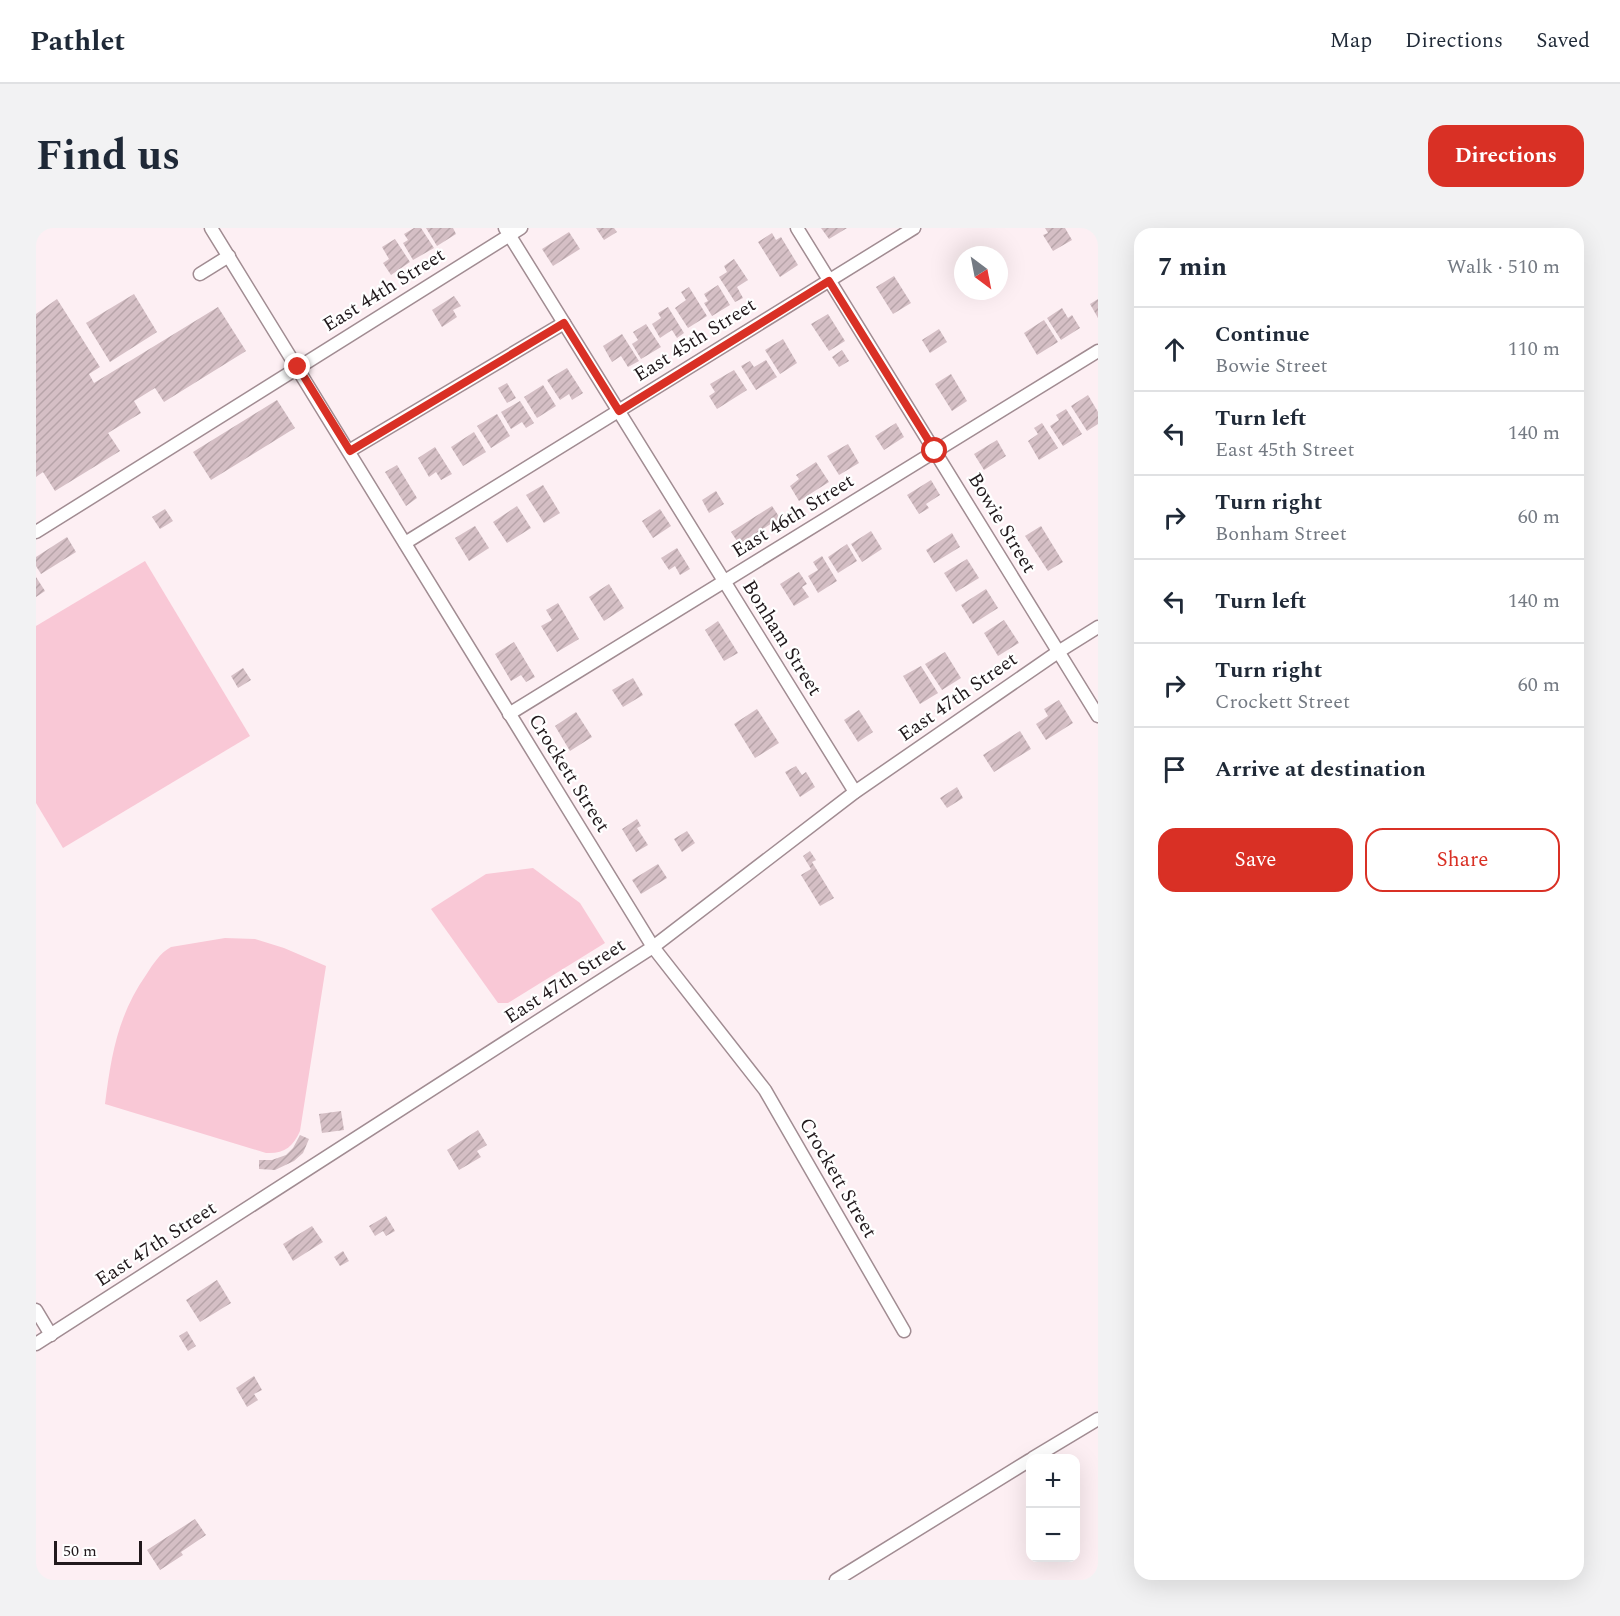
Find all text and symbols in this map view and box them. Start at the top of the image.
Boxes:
text: Pathlet [30,20,125,63]
text: Map [1330,25,1372,57]
text: Directions [1405,25,1503,57]
text: Saved [1536,25,1590,57]
text: Find us [36,125,180,188]
button: Directions [1428,125,1584,187]
street label: East 44th Street [317,240,451,340]
north arrow [954,246,1008,300]
text: 7 min [1158,247,1227,287]
text: Walk · 510 m [1447,252,1560,282]
street label: East 45th Street [628,290,762,390]
text: Continue [1215,318,1310,351]
icon: ahead [1158,333,1191,366]
text: 110 m [1508,334,1560,364]
text: Bowie Street [1215,351,1328,381]
route end [284,353,310,379]
text: Turn left [1215,402,1307,435]
icon: left [1158,417,1191,450]
text: 140 m [1508,418,1560,448]
text: East 45th Street [1215,435,1355,465]
route start [921,437,947,463]
street label: East 46th Street [726,466,860,566]
street label: Bowie Street [960,467,1044,579]
text: Turn right [1215,486,1322,519]
icon: right [1158,501,1191,534]
text: 60 m [1518,502,1560,532]
text: Bonham Street [1215,519,1347,549]
street label: Bonham Street [734,574,830,702]
icon: left [1158,585,1191,618]
text: Turn left [1215,585,1307,618]
text: 140 m [1508,586,1560,616]
street label: East 47th Street [892,645,1024,749]
text: Turn right [1215,654,1322,687]
icon: right [1158,669,1191,702]
text: 60 m [1518,670,1560,700]
text: Crockett Street [1215,687,1350,717]
street label: Crockett Street [521,708,617,838]
icon: arrive [1158,753,1191,786]
text: Arrive at destination [1215,753,1426,786]
button: Save [1158,828,1353,892]
button: Share [1365,828,1560,892]
street label: East 47th Street [498,930,632,1032]
street label: Crockett Street [791,1112,885,1244]
street label: East 47th Street [89,1193,223,1295]
map controls [1026,1454,1080,1562]
button: + [1026,1454,1080,1508]
button: − [1026,1508,1080,1562]
scale bar [54,1538,142,1566]
text: 50 m [63,1539,97,1563]

